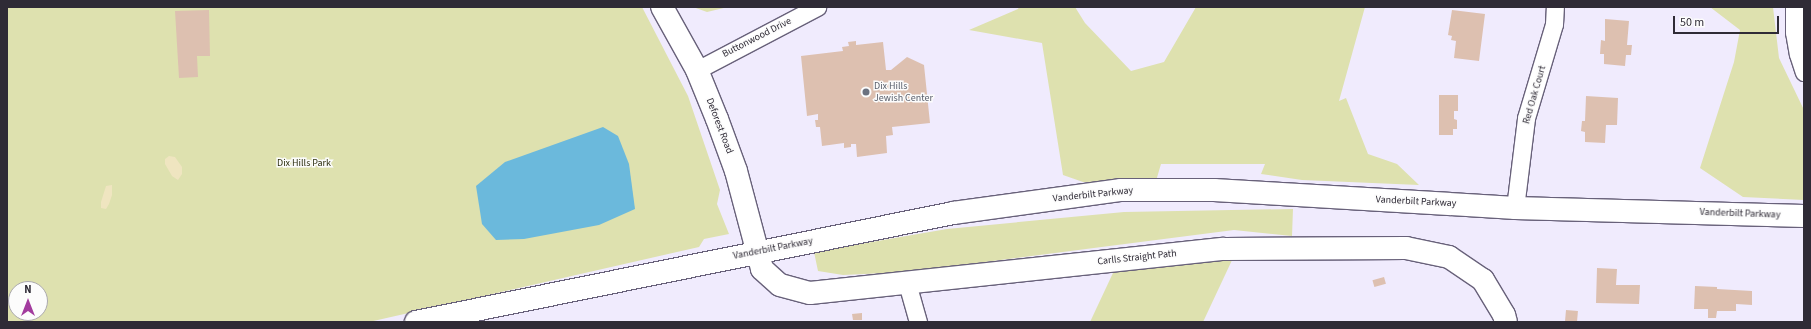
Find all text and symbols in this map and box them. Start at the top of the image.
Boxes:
scale bar [1675,8,1781,34]
text: 50 m [1680,14,1704,31]
street label: Buttonwood Drive [720,15,794,61]
street label: Red Oak Court [1521,64,1549,126]
place label: Dix Hills Jewish Center [874,80,933,104]
marker: Dix Hills Jewish Center [861,87,871,97]
street label: Deforest Road [703,97,735,155]
park label: Dix Hills Park [277,158,331,170]
street label: Vanderbilt Parkway [1052,185,1134,205]
street label: Vanderbilt Parkway [1375,194,1457,210]
street label: Vanderbilt Parkway [1699,207,1781,221]
street label: Vanderbilt Parkway [732,235,814,263]
street label: Carlls Straight Path [1097,248,1177,268]
north arrow [8,281,48,321]
text: N [24,282,32,297]

